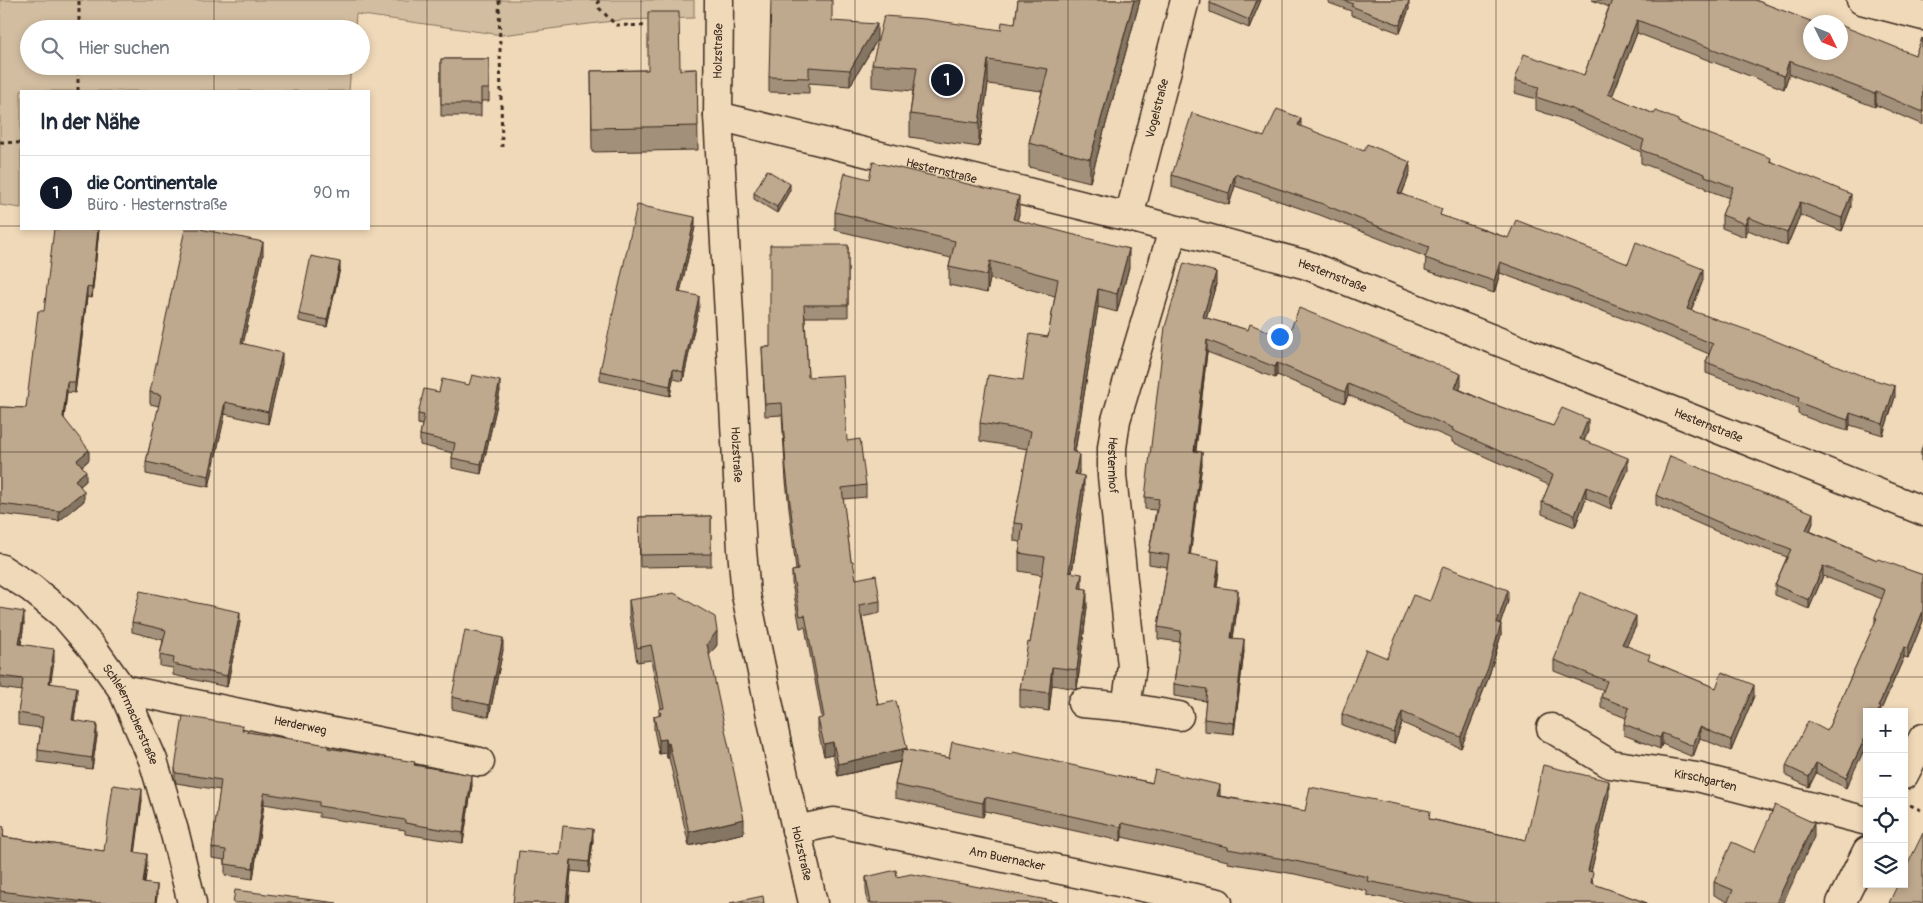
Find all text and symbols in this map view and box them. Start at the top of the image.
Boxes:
north arrow [1803,15,1848,60]
search box [20,20,370,75]
street label: Holzstraße [711,23,726,79]
icon: search [38,34,66,62]
text: Hier suchen [78,36,170,60]
pin: 1 [931,61,963,99]
street label: Vogelstraße [1143,77,1172,140]
text: In der Nähe [40,109,140,136]
street label: Hesternstraße [904,155,978,187]
text: die Continentale [87,171,217,195]
text: 1 [53,183,59,203]
text: 90 m [313,183,350,203]
text: Büro · Hesternstraße [87,195,227,215]
street label: Hesternstraße [1296,256,1369,296]
your location [1267,324,1293,350]
street label: Hesternstraße [1672,405,1745,446]
street label: Holzstraße [727,426,745,483]
street label: Hesternhof [1104,436,1121,495]
street label: Schleiermacherstraße [99,661,161,766]
map controls [1863,708,1908,888]
button: + [1863,708,1908,753]
street label: Herderweg [273,713,328,739]
button: − [1863,753,1908,798]
street label: Kirschgarten [1673,767,1739,795]
button: locate [1863,798,1908,843]
street label: Holzstraße [788,824,815,882]
button: layers [1863,843,1908,888]
street label: Am Buernacker [968,844,1047,875]

